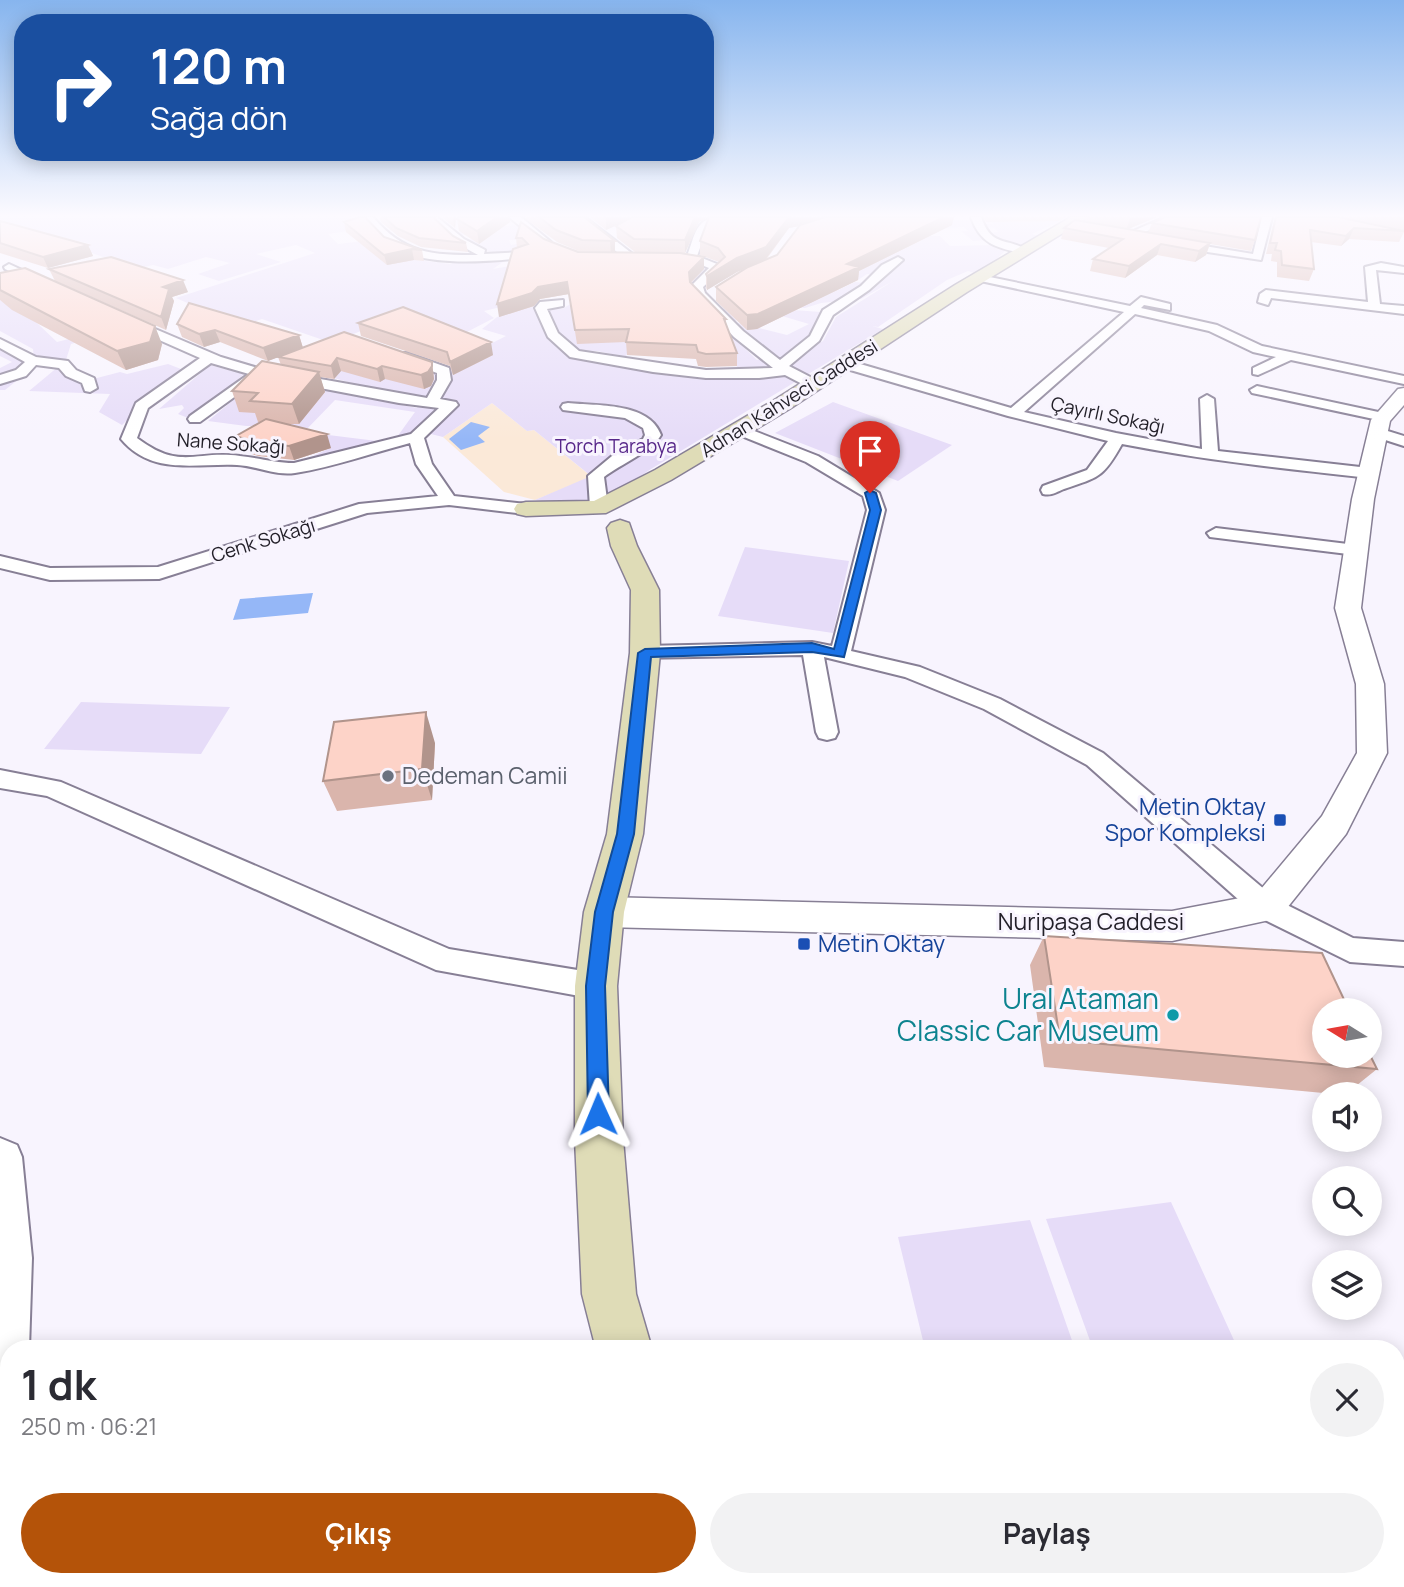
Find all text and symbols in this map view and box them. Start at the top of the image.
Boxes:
text: 120 m [150,32,287,99]
icon: right [35,42,126,133]
text: Sağa dön [150,96,288,140]
street label: Adnan Kahveci Caddesi [695,333,883,463]
street label: Çayırlı Sokağı [1048,390,1168,440]
pin [840,421,900,493]
street label: Nane Sokağı [176,426,286,460]
icon: arrive [851,432,889,470]
park label: Torch Tarabya [555,433,677,459]
street label: Cenk Sokağı [208,512,318,568]
place label: Dedeman Camii [402,759,568,791]
marker: Dedeman Camii [380,768,396,784]
place label: Metin Oktay Spor Kompleksi [1105,790,1266,848]
marker: Metin Oktay Spor Kompleksi [1272,812,1288,828]
street label: Nuripaşa Caddesi [998,905,1184,937]
place label: Metin Oktay [818,927,945,959]
marker: Metin Oktay [796,936,812,952]
place label: Ural Ataman Classic Car Museum [897,979,1159,1049]
north arrow [1312,998,1382,1068]
map controls [1312,998,1382,1320]
marker: Ural Ataman Classic Car Museum [1165,1007,1181,1023]
position arrow [561,1077,635,1151]
button: sound [1312,1082,1382,1152]
button: search [1312,1166,1382,1236]
button: layers [1312,1250,1382,1320]
text: 1 dk [21,1355,96,1413]
button: close [1310,1363,1384,1437]
text: 250 m · 06:21 [21,1410,157,1442]
button: Çıkış [21,1493,696,1573]
button: Paylaş [710,1493,1384,1573]

